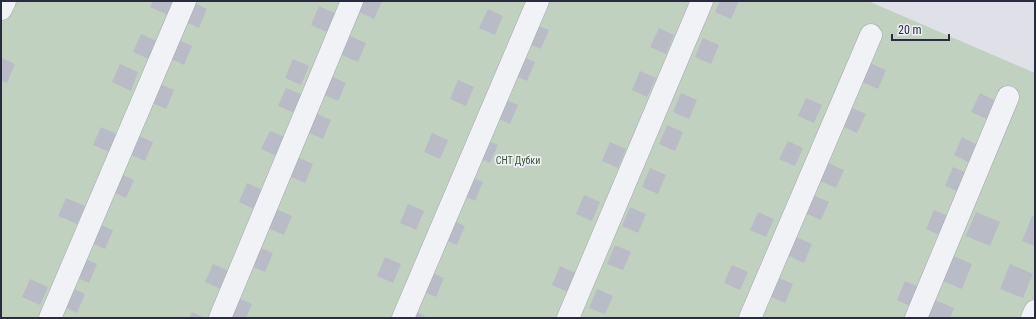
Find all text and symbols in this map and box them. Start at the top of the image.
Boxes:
scale bar [892,16,949,42]
text: 20 m [898,23,922,37]
park label: СНТ Дубки [496,155,540,166]

